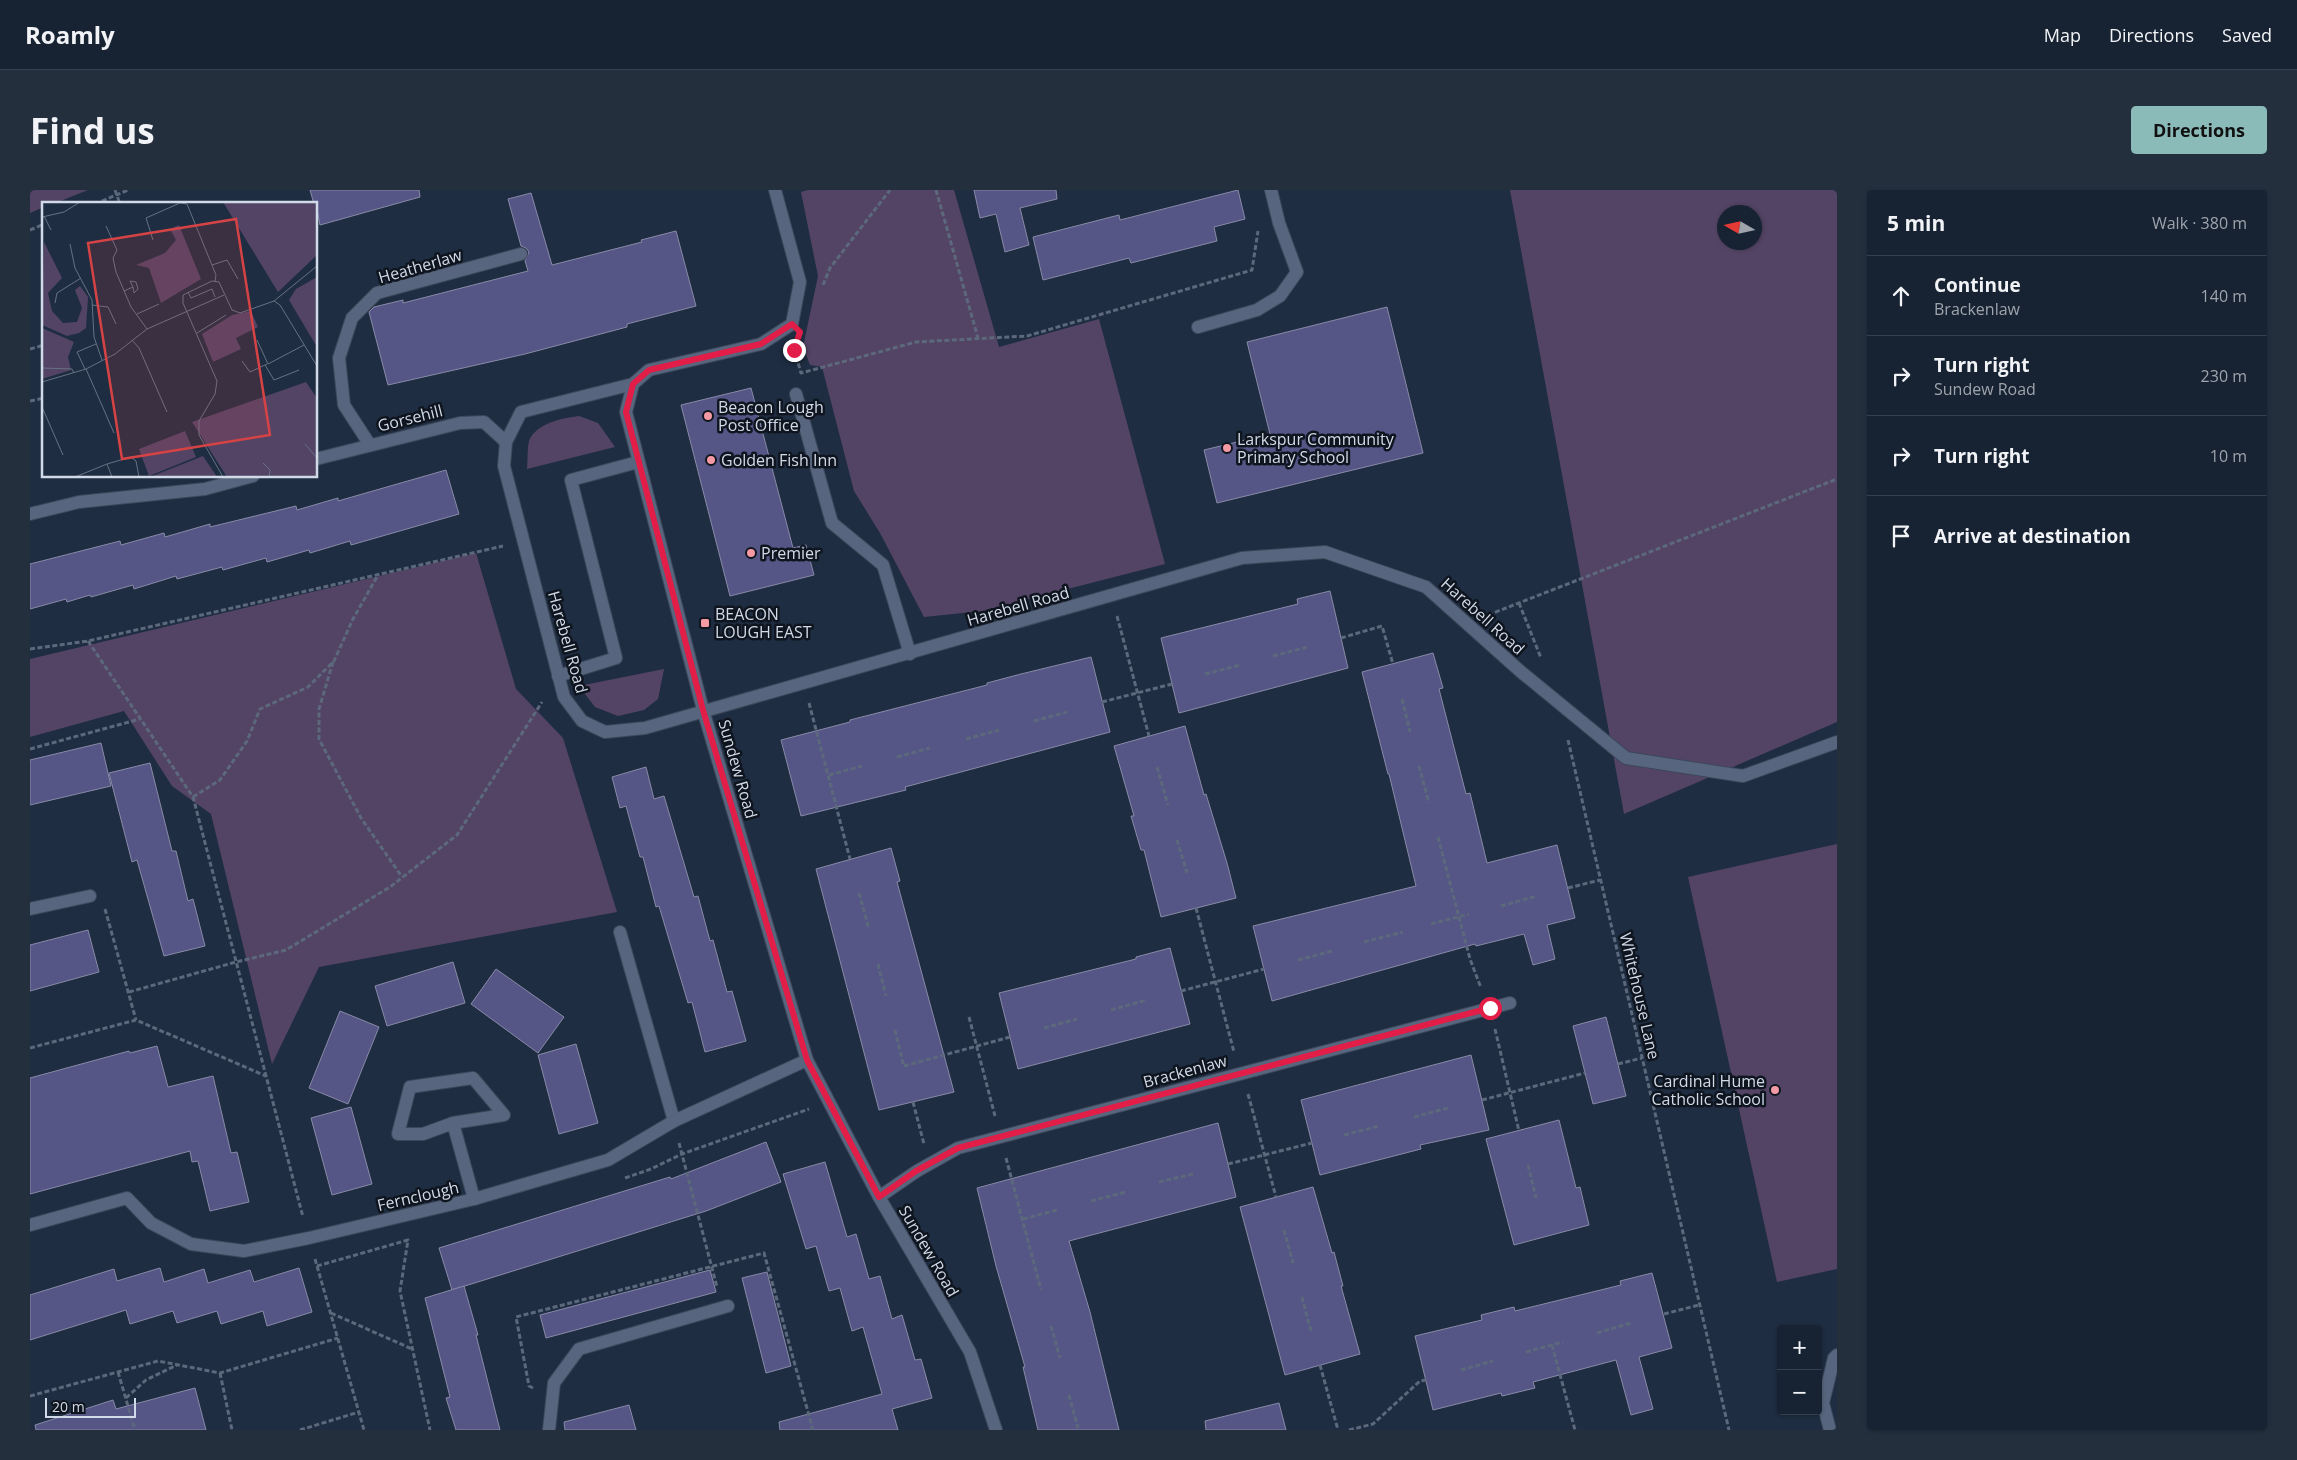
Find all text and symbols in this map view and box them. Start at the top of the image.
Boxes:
text: Roamly [25,18,115,51]
text: Map [2044,23,2081,47]
text: Directions [2109,23,2194,47]
text: Saved [2222,23,2272,47]
button: Directions [2131,106,2267,154]
text: Find us [30,107,155,154]
inset map [42,202,318,478]
north arrow [1717,205,1762,250]
text: 5 min [1887,209,1945,237]
text: Walk · 380 m [2152,212,2247,234]
street label: Heatherlaw [376,243,465,288]
text: Continue [1934,272,2021,298]
icon: ahead [1887,282,1915,310]
text: 140 m [2201,285,2247,307]
text: Brackenlaw [1934,298,2020,320]
route end [783,339,806,362]
text: Turn right [1934,352,2029,378]
icon: right [1887,362,1915,390]
text: 230 m [2201,365,2247,387]
text: Sundew Road [1934,378,2036,400]
place label: Beacon Lough Post Office [718,396,824,436]
street label: Gorsehill [375,399,445,437]
marker: Beacon Lough Post Office [702,410,714,422]
place label: Larkspur Community Primary School [1237,428,1395,468]
marker: Larkspur Community Primary School [1221,442,1233,454]
icon: right [1887,442,1915,470]
text: Turn right [1934,443,2029,469]
text: 10 m [2210,445,2247,467]
place label: Golden Fish Inn [721,449,837,471]
marker: Golden Fish Inn [705,454,717,466]
icon: arrive [1887,522,1915,550]
text: Arrive at destination [1934,523,2131,549]
place label: Premier [761,542,821,564]
marker: Premier [745,547,757,559]
street label: Harebell Road [1436,573,1530,659]
street label: Harebell Road [964,581,1072,631]
street label: Harebell Road [543,588,593,696]
place label: BEACON LOUGH EAST [715,603,812,643]
marker: BEACON LOUGH EAST [699,617,711,629]
street label: Sundew Road [713,717,763,821]
street label: Whitehouse Lane [1615,930,1665,1062]
route start [1479,997,1502,1020]
street label: Brackenlaw [1141,1049,1230,1093]
place label: Cardinal Hume Catholic School [1651,1070,1765,1110]
marker: Cardinal Hume Catholic School [1769,1084,1781,1096]
street label: Fernclough [375,1176,461,1216]
street label: Sundew Road [894,1201,964,1301]
map controls [1777,1325,1822,1415]
button: + [1777,1325,1822,1370]
button: − [1777,1370,1822,1415]
scale bar [45,1395,136,1418]
text: 20 m [52,1397,85,1416]

